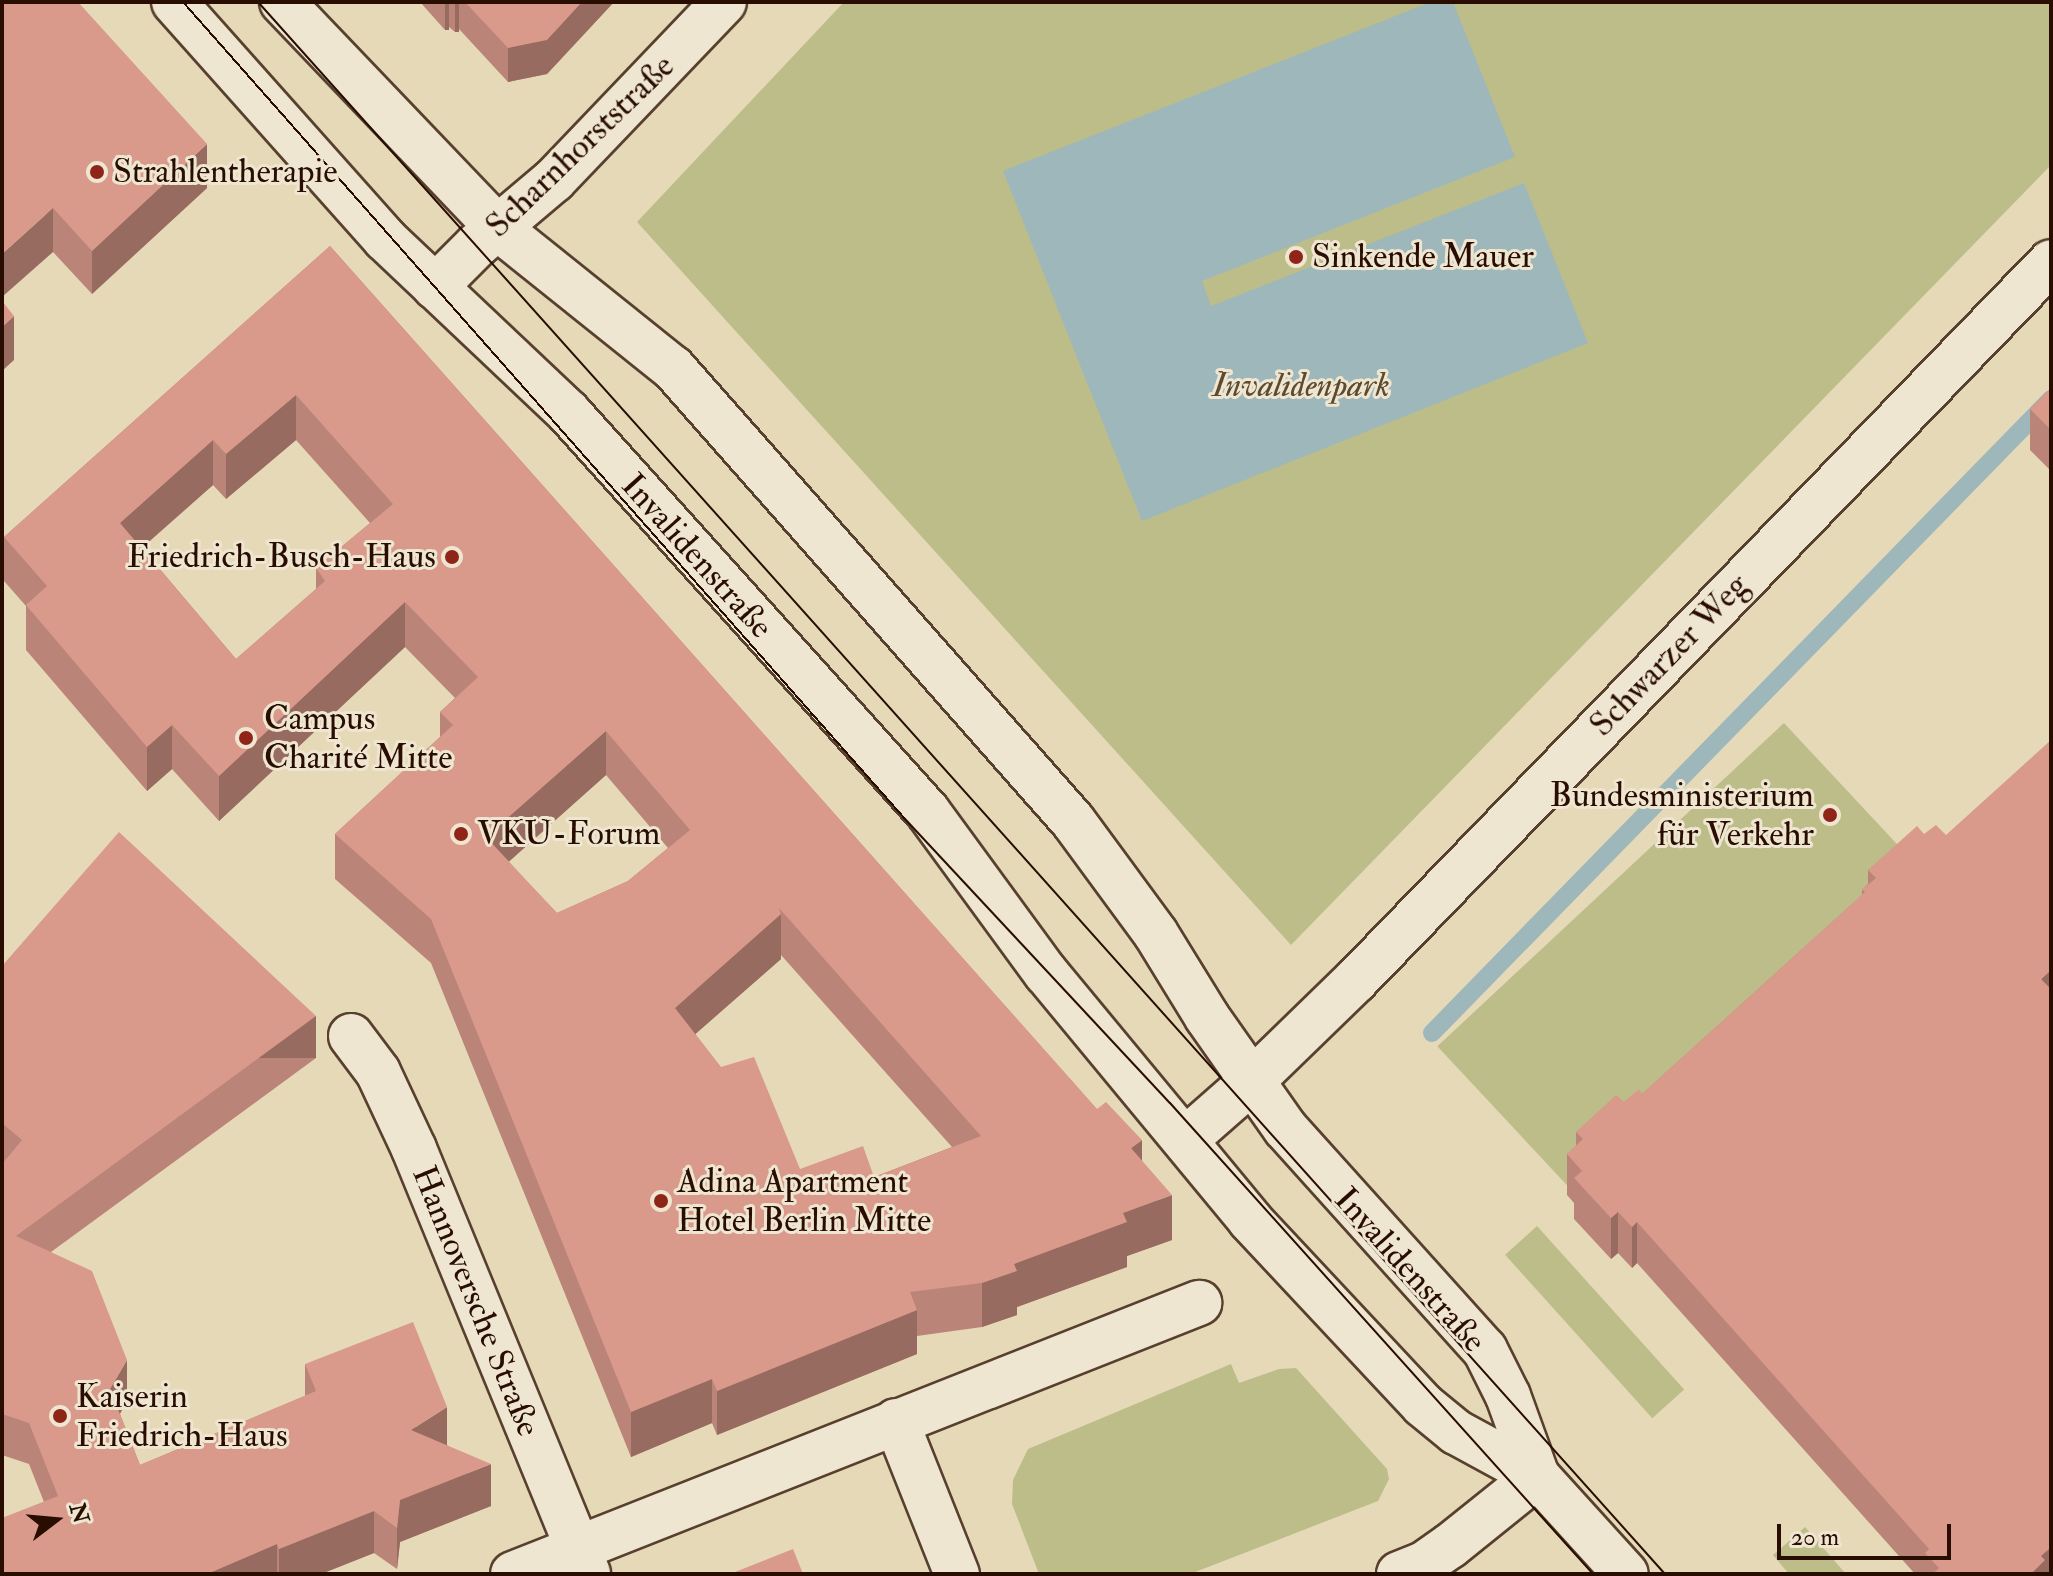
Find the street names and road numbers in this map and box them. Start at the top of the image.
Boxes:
street label: Scharnhorststraße [477,46,683,246]
street label: Invalidenstraße [612,465,782,647]
street label: Schwarzer Weg [1581,565,1757,745]
street label: Hannoversche Straße [403,1160,549,1442]
street label: Invalidenstraße [1325,1179,1495,1361]

